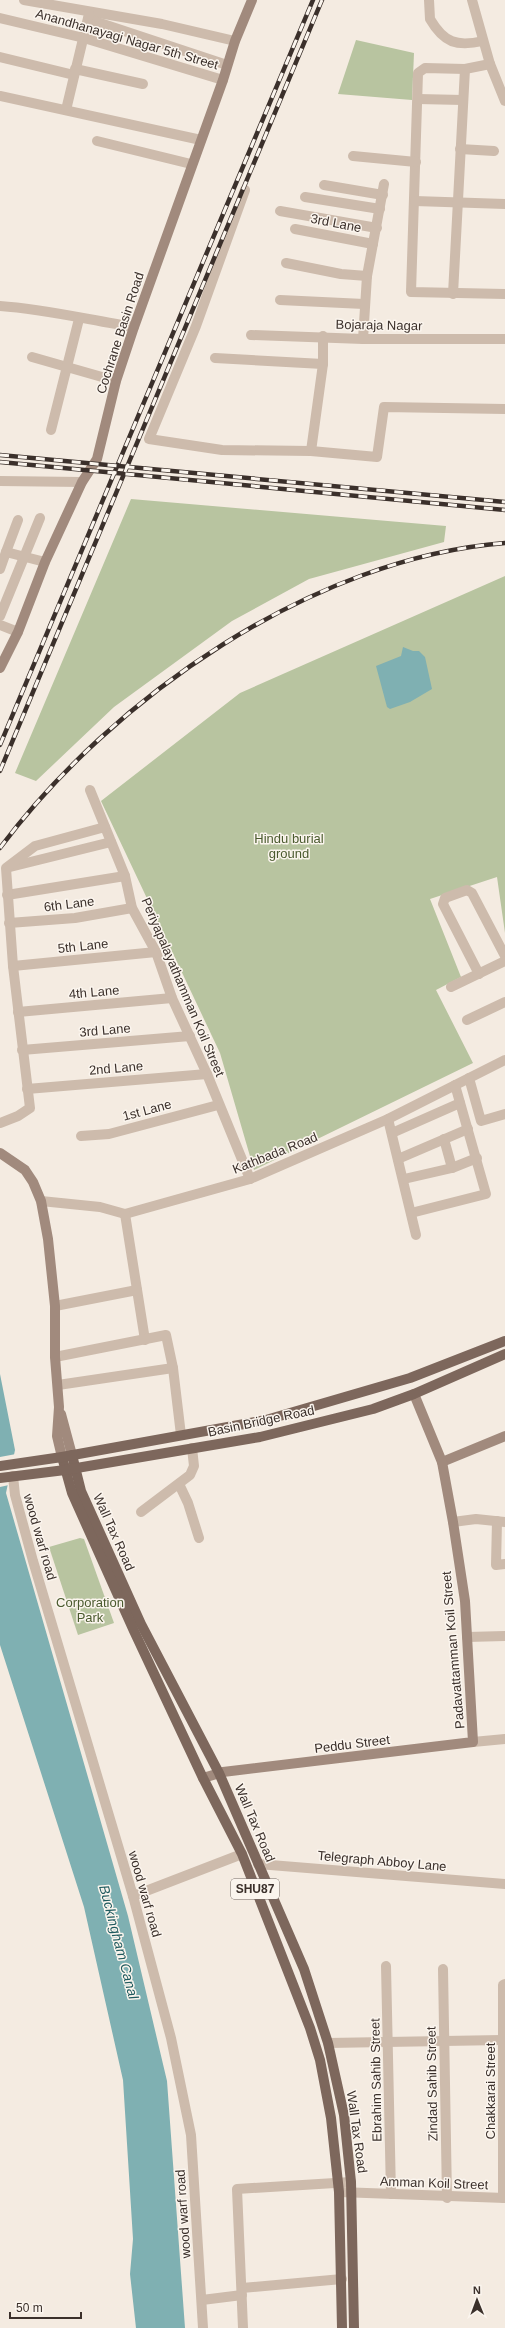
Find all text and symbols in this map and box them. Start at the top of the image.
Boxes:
street label: Anandhanayagi Nagar 5th Street [34,6,220,72]
street label: 3rd Lane [309,211,363,235]
street label: Cochrane Basin Road [93,270,147,396]
street label: Bojaraja Nagar [336,317,423,333]
park label: Hindu burial ground [254,831,324,861]
street label: 6th Lane [43,893,95,915]
street label: Periyapalayathamman Koil Street [138,895,228,1079]
street label: 5th Lane [57,936,109,956]
street label: 4th Lane [68,982,120,1002]
street label: 3rd Lane [79,1020,131,1040]
street label: 2nd Lane [88,1058,144,1078]
street label: 1st Lane [121,1096,173,1124]
street label: Kathbada Road [230,1129,320,1177]
street label: Basin Bridge Road [206,1402,316,1440]
street label: wood warf road [20,1491,59,1582]
street label: Wall Tax Road [90,1491,138,1573]
street label: Padavattamman Koil Street [439,1570,467,1729]
park label: Corporation Park [56,1595,124,1625]
street label: Peddu Street [313,1732,391,1756]
street label: Wall Tax Road [232,1782,278,1864]
street label: wood warf road [125,1848,164,1939]
street label: Telegraph Abboy Lane [317,1848,447,1874]
road number: SHU87 [231,1879,279,1899]
water label: Buckingham Canal [96,1883,142,2002]
street label: Ebrahim Sahib Street [367,2018,385,2142]
street label: Zindad Sahib Street [423,2026,441,2142]
street label: Chakkarai Street [483,2042,498,2139]
street label: Wall Tax Road [344,2090,370,2174]
street label: wood warf road [172,2169,194,2260]
street label: Amman Koil Street [380,2174,489,2192]
north arrow [457,2280,497,2320]
text: N [473,2284,481,2296]
scale bar [10,2294,81,2320]
text: 50 m [16,2301,43,2315]

